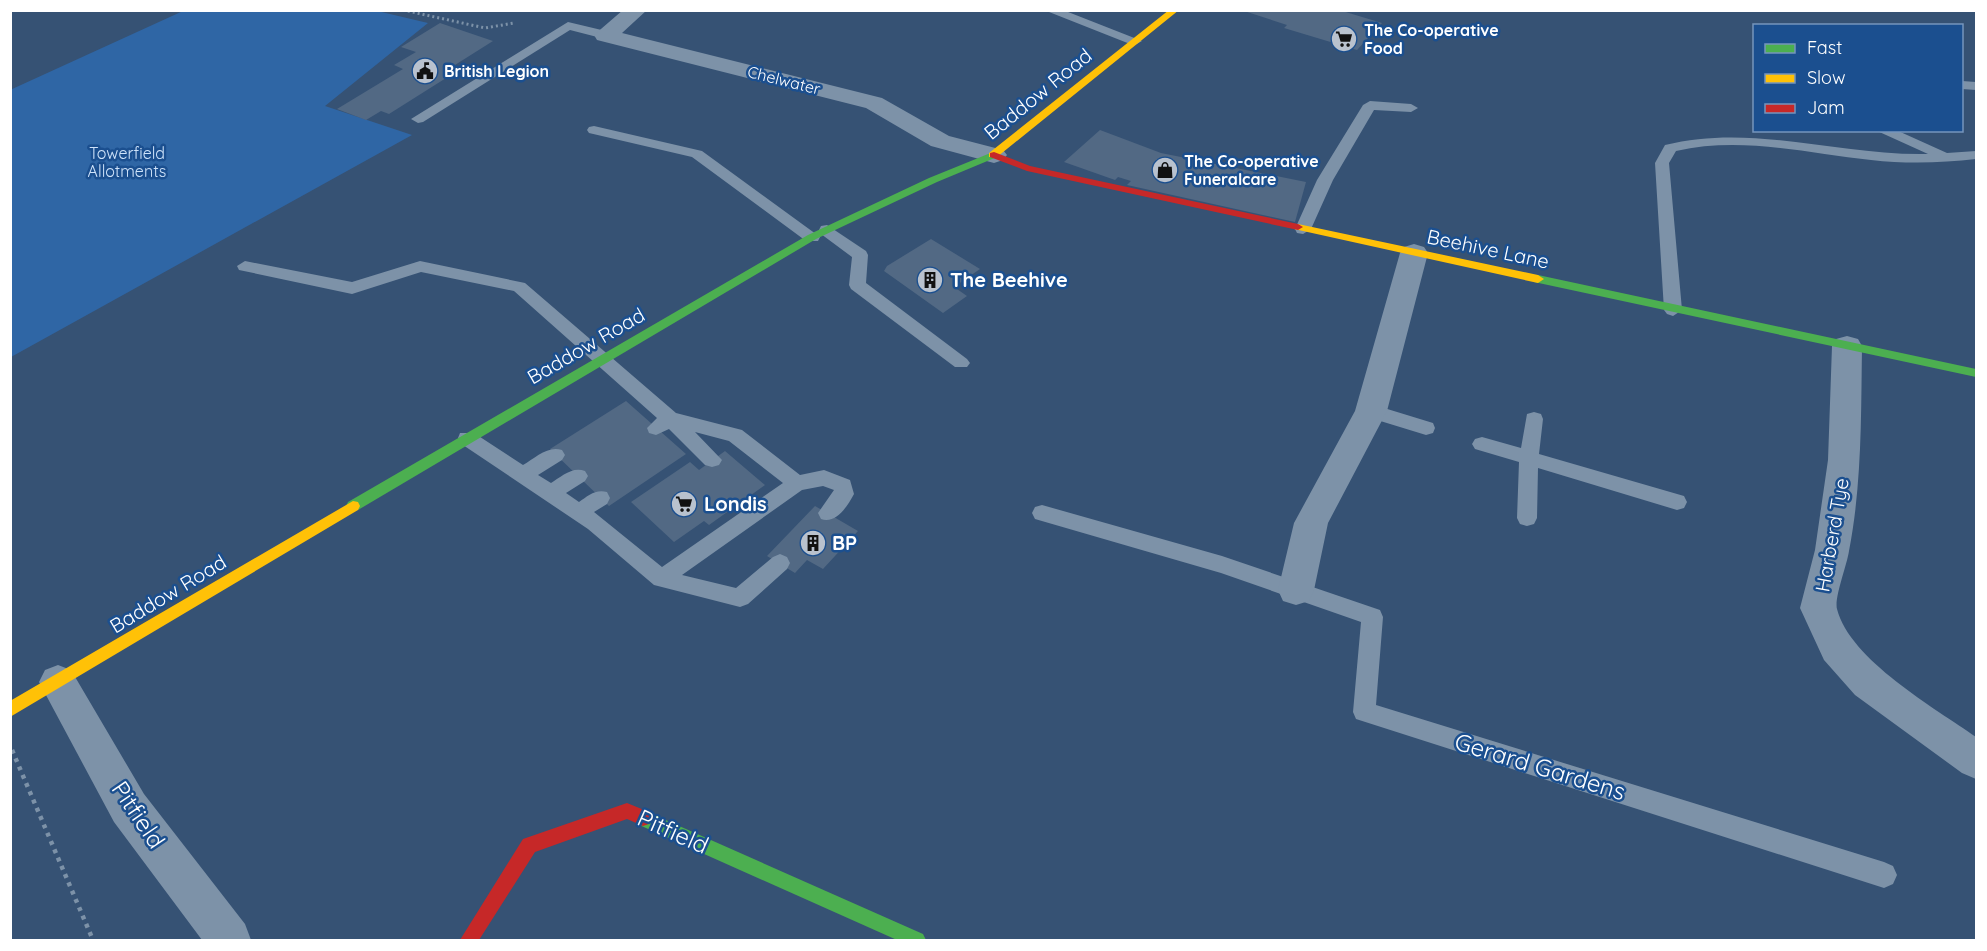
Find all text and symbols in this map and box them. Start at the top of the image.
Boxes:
place label: The Co-operative Food [1364,20,1499,58]
supermarket icon: The Co-operative Food [1329,24,1359,54]
legend [1753,24,1963,132]
text: Fast [1807,36,1842,59]
street label: Baddow Road [979,42,1097,145]
public building icon: British Legion [410,56,440,86]
place label: British Legion [444,61,549,81]
street label: Chelwater [746,61,822,99]
text: Slow [1807,66,1845,89]
text: Jam [1807,96,1845,119]
park label: Towerfield Allotments [88,143,166,181]
place label: The Co-operative Funeralcare [1184,151,1319,189]
shop icon: The Co-operative Funeralcare [1150,155,1180,185]
street label: Beehive Lane [1425,223,1551,274]
building icon: The Beehive [915,265,945,295]
place label: The Beehive [950,267,1068,292]
street label: Baddow Road [523,302,649,389]
street label: Harberd Tye [1809,476,1854,594]
supermarket icon: Londis [669,489,699,519]
place label: Londis [704,491,767,516]
building icon: BP [798,528,828,558]
place label: BP [832,530,857,555]
street label: Baddow Road [105,549,231,638]
street label: Gerard Gardens [1451,726,1629,806]
street label: Pitfield [106,775,172,854]
street label: Pitfield [633,802,714,860]

